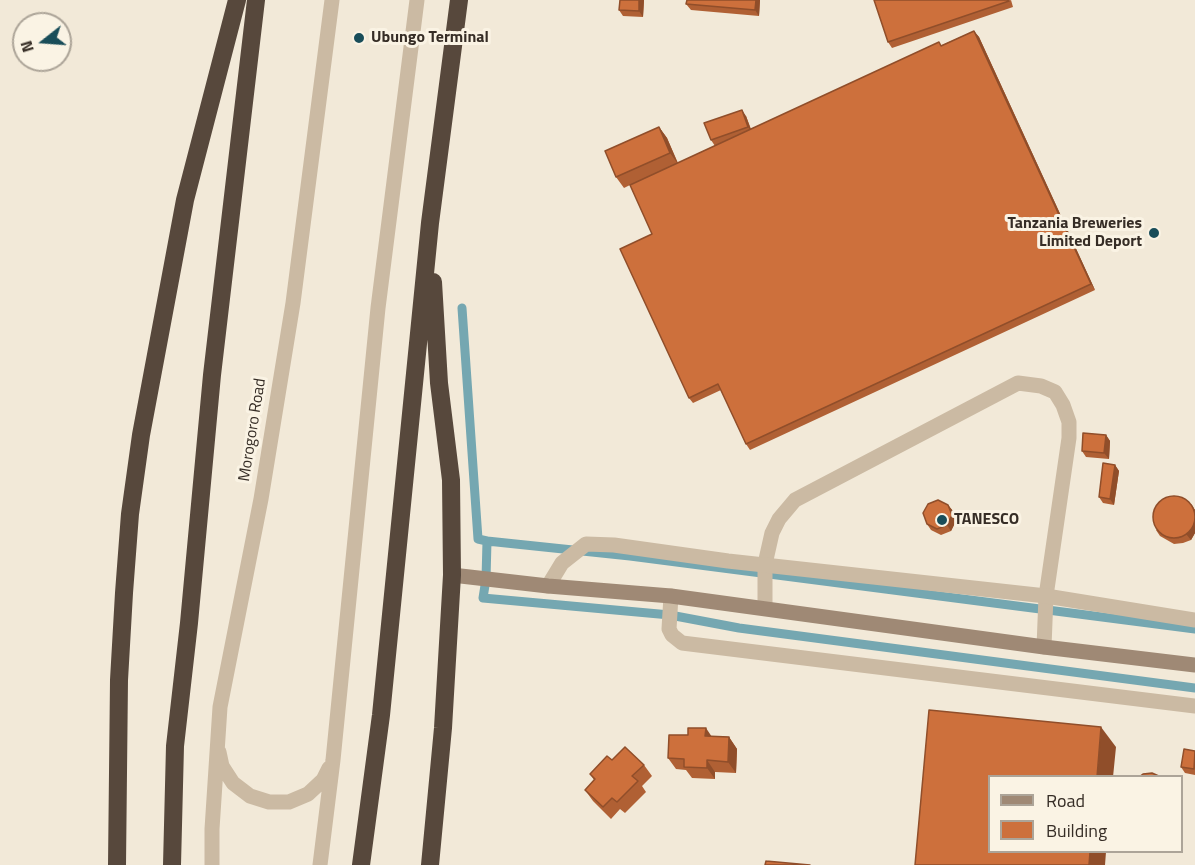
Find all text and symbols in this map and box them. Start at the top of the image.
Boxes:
north arrow [12,12,72,72]
place label: Ubungo Terminal [371,28,489,48]
marker: Ubungo Terminal [352,31,366,45]
text: N [14,38,40,55]
place label: Tanzania Breweries Limited Deport [1007,214,1142,252]
marker: Tanzania Breweries Limited Deport [1147,226,1161,240]
street label: Morogoro Road [235,377,271,483]
place label: TANESCO [954,510,1019,530]
marker: TANESCO [935,513,949,527]
legend [988,775,1183,853]
text: Road [1046,787,1085,814]
text: Building [1046,817,1107,844]

